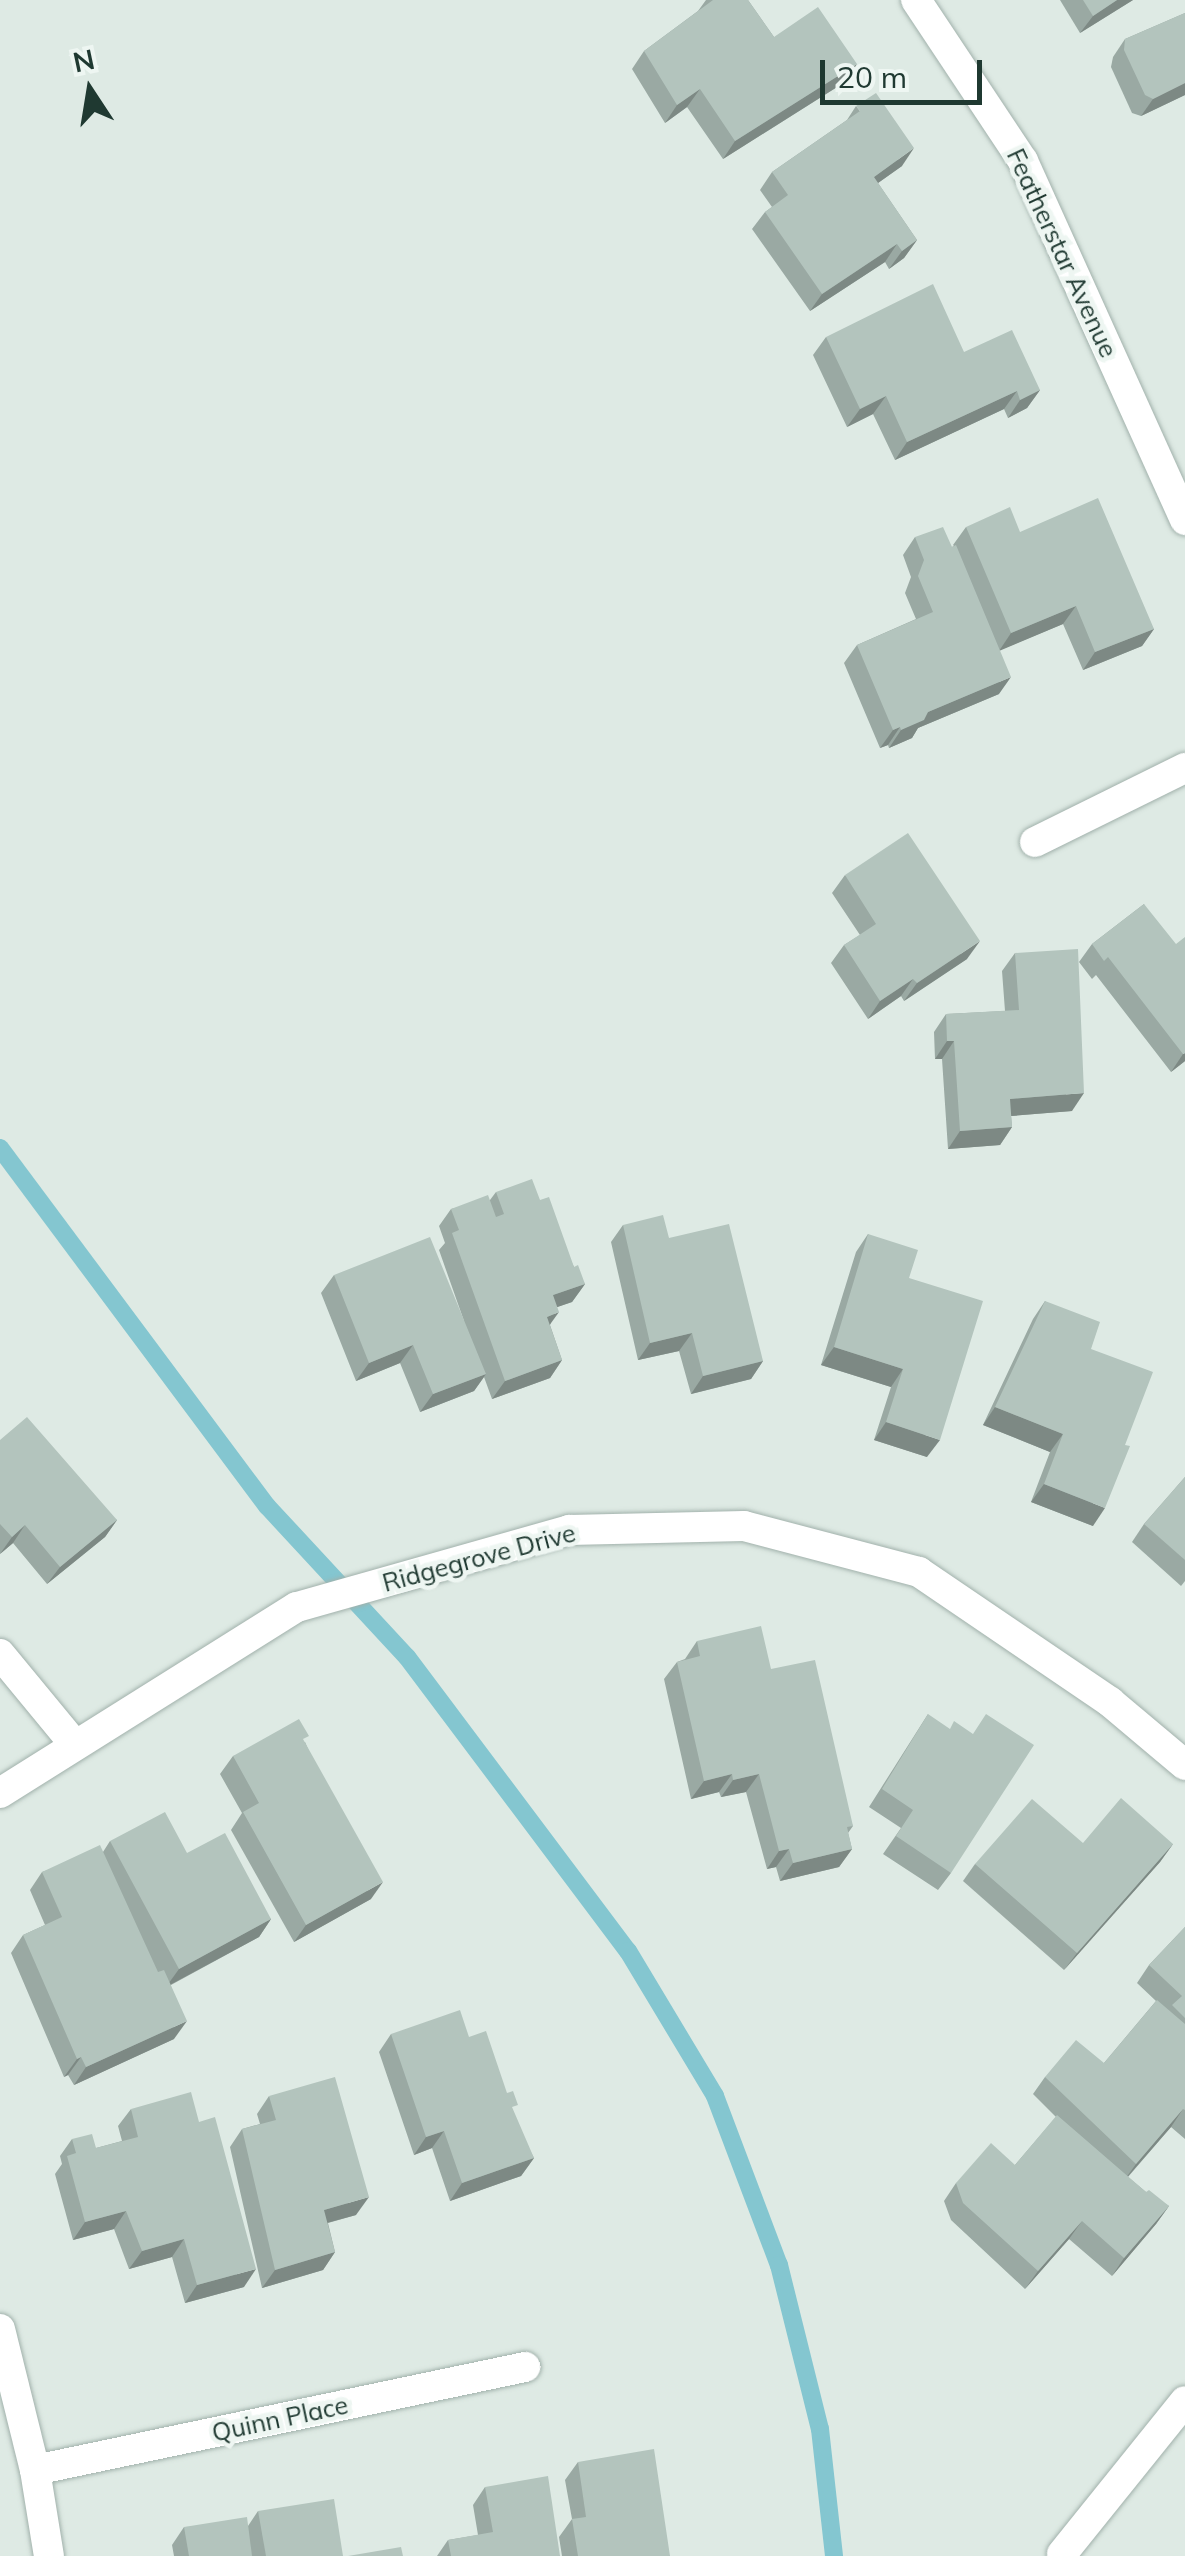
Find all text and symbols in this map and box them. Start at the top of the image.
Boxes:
north arrow [40,40,140,140]
scale bar [825,40,988,102]
text: N [70,41,98,79]
text: 20 m [837,58,907,96]
street label: Featherstar Avenue [1000,144,1124,362]
street label: Ridgegrove Drive [379,1518,579,1598]
street label: Quinn Place [209,2390,351,2448]

